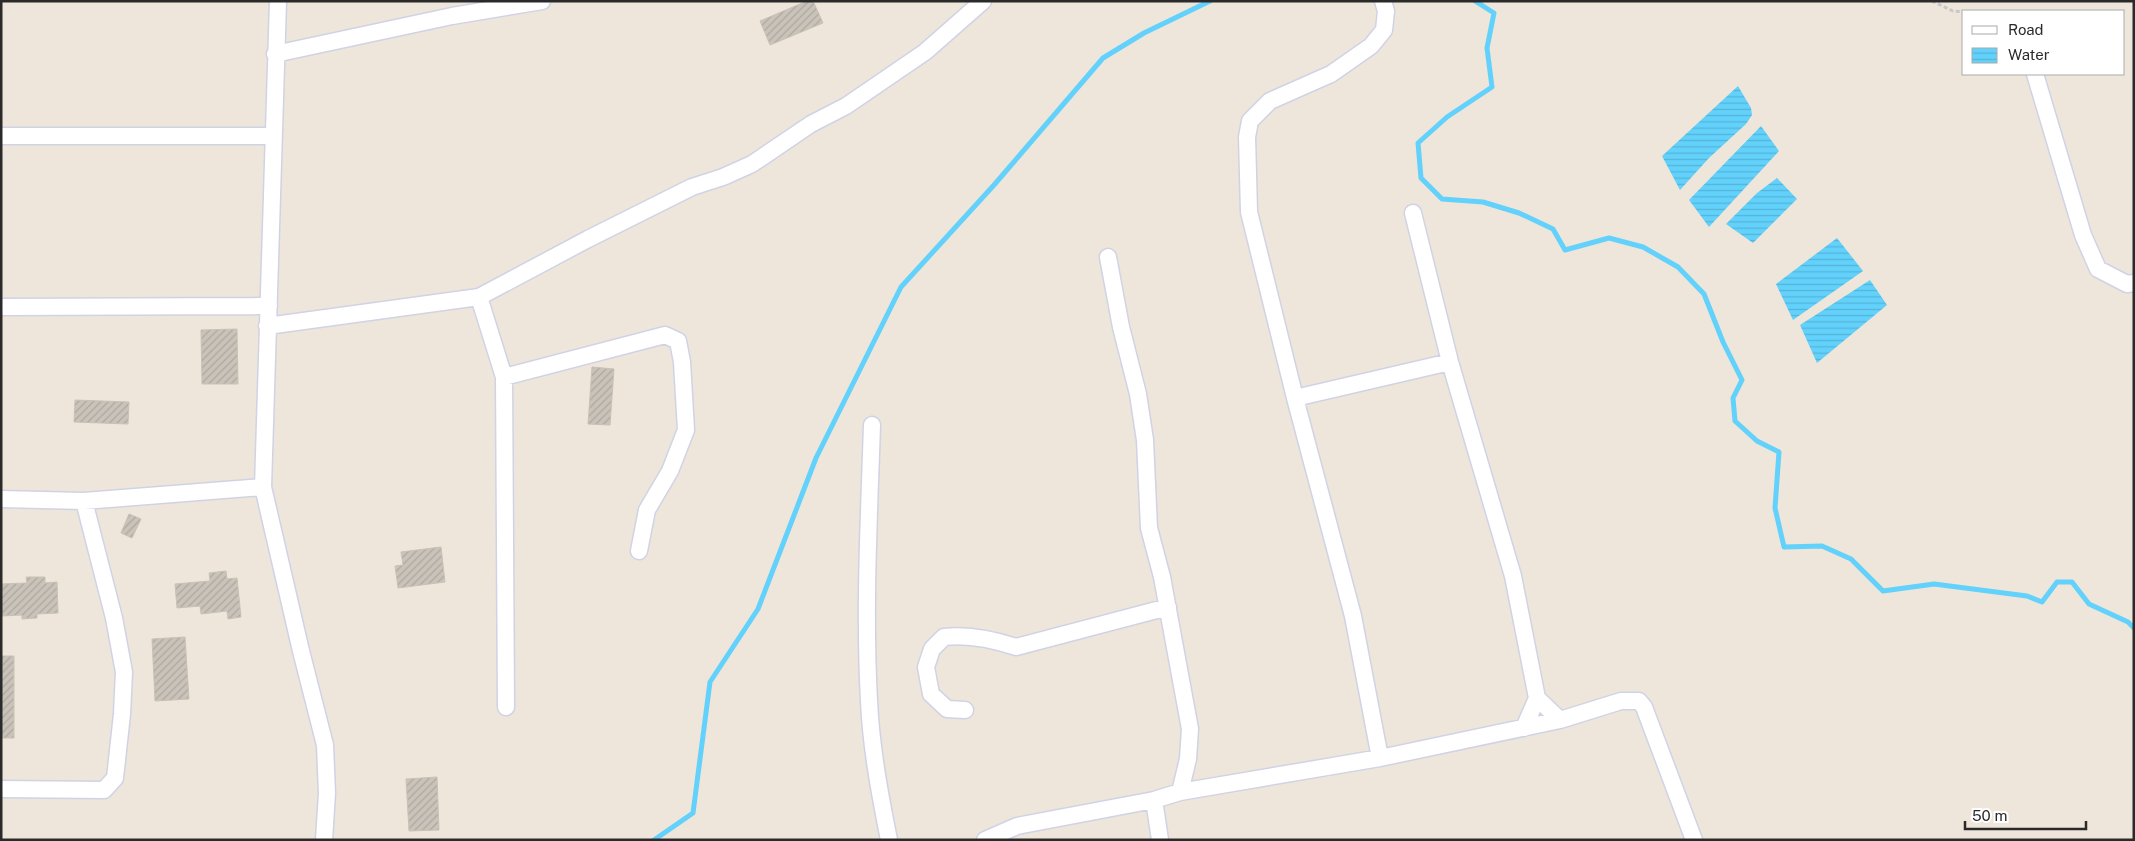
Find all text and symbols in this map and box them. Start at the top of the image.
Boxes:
legend [1962,10,2125,75]
text: Road [2008,21,2044,38]
text: Water [2008,46,2050,63]
scale bar [1965,798,2086,830]
text: 50 m [1972,807,2007,824]

